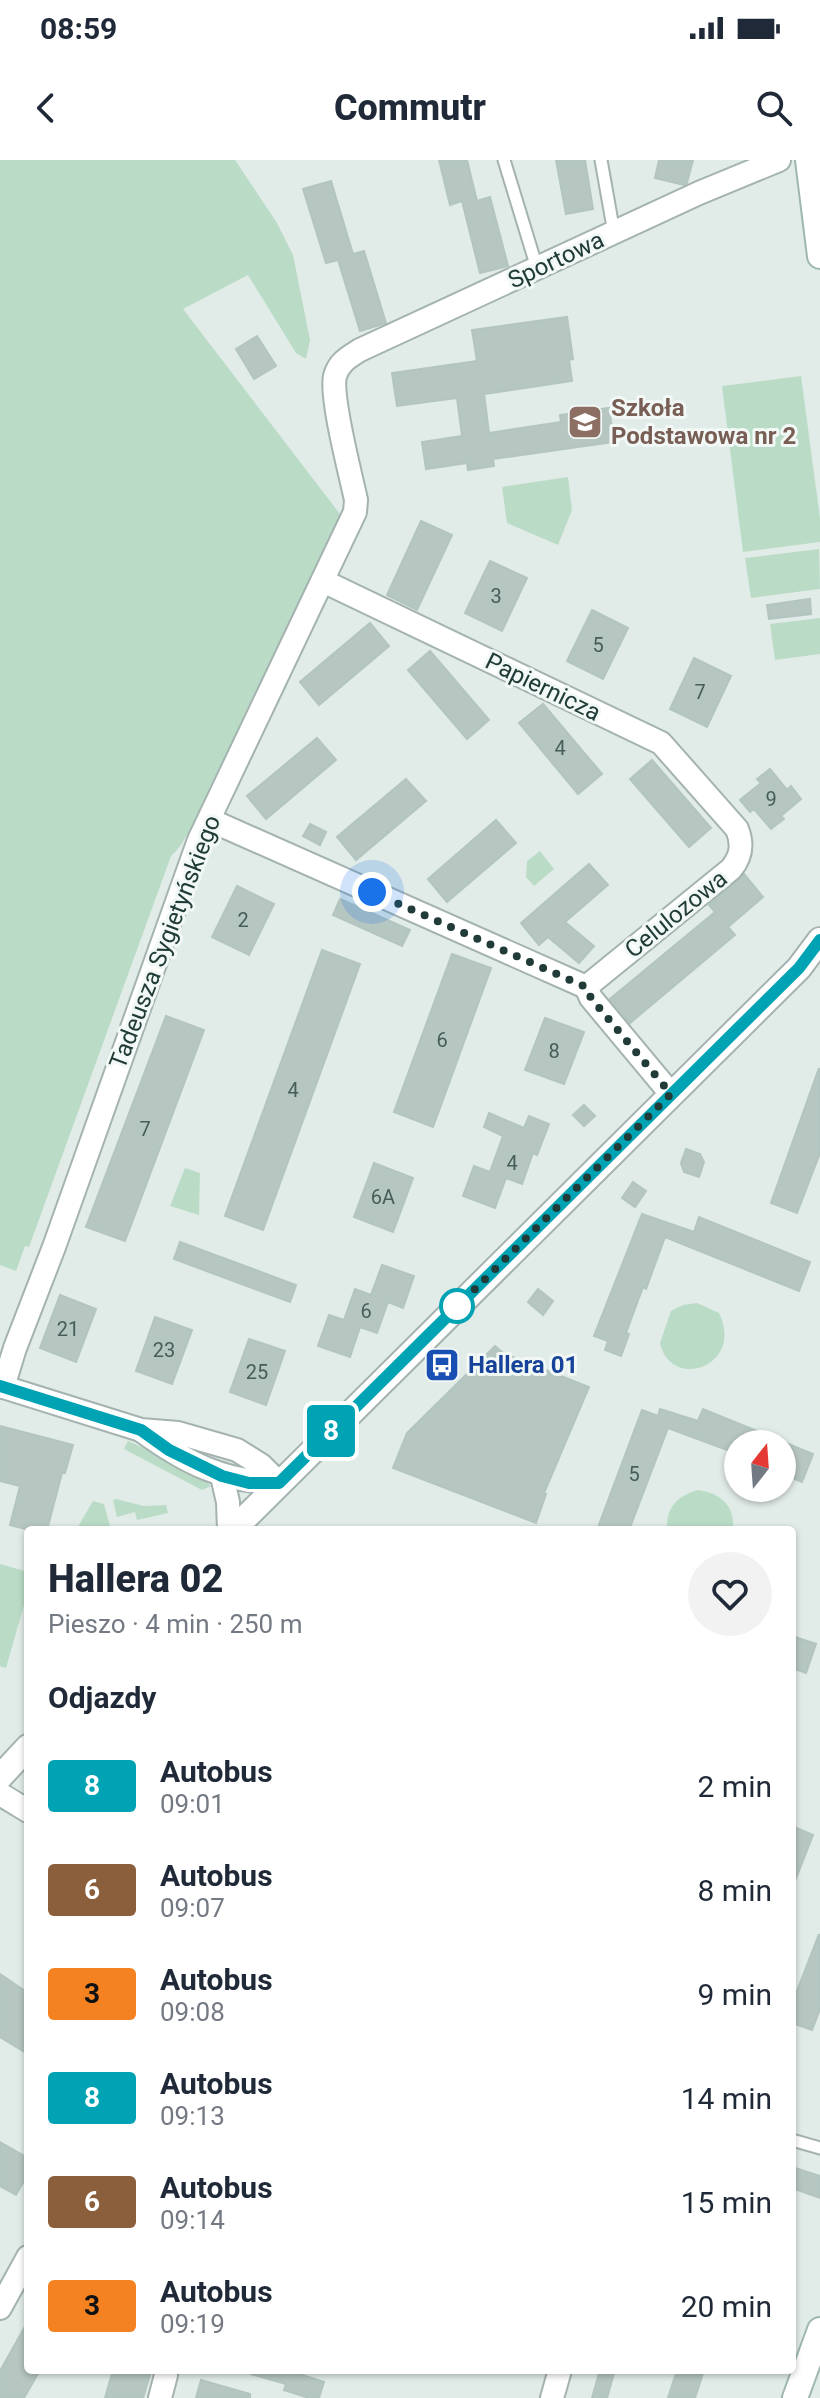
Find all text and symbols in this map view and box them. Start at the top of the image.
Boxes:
text: 08:59 [40,11,117,46]
icon: back [24,86,68,130]
icon: search [752,86,796,130]
text: Commutr [334,87,486,129]
street label: Sportowa [504,226,608,294]
place label: Szkoła Podstawowa nr 2 [611,394,796,450]
school or university icon: Szkoła Podstawowa nr 2 [566,403,604,441]
house number: 3 [490,584,502,608]
house number: 5 [592,633,604,657]
street label: Papiernicza [481,647,605,727]
house number: 7 [694,680,706,704]
house number: 4 [554,736,566,760]
house number: 9 [765,787,777,811]
street label: Tadeusza Sygietyńskiego [104,811,226,1073]
street label: Celulozowa [619,864,733,964]
your location [352,872,392,912]
house number: 2 [237,908,249,932]
house number: 6 [436,1028,448,1052]
house number: 8 [548,1039,560,1063]
house number: 4 [287,1078,299,1102]
house number: 7 [139,1117,151,1141]
house number: 4 [506,1151,518,1175]
house number: 6A [371,1185,395,1209]
unlabelled marker [440,1289,474,1323]
house number: 6 [360,1299,372,1323]
house number: 21 [57,1317,79,1341]
house number: 23 [153,1338,175,1362]
bus stop icon: Hallera 01 [423,1346,461,1384]
place label: Hallera 01 [468,1351,578,1379]
house number: 25 [246,1360,268,1384]
line badge: 8 [305,1405,357,1457]
text: 8 [323,1414,339,1447]
north arrow [724,1430,796,1502]
map controls [724,1430,796,1502]
house number: 5 [628,1462,640,1486]
button: heart [688,1552,772,1636]
text: Hallera 02 [48,1557,223,1601]
text: Pieszo · 4 min · 250 m [48,1609,302,1639]
text: Odjazdy [48,1680,156,1715]
text: Autobus [160,1754,273,1789]
text: 8 [84,1769,100,1802]
text: 2 min [698,1769,772,1804]
text: 09:01 [160,1789,225,1819]
text: Autobus [160,1858,273,1893]
text: 6 [84,1873,100,1906]
text: 8 min [698,1873,772,1908]
text: 09:07 [160,1893,225,1923]
text: Autobus [160,1962,273,1997]
text: 3 [84,1977,100,2010]
text: 9 min [698,1977,772,2012]
text: 09:08 [160,1997,225,2027]
text: Autobus [160,2066,273,2101]
text: 8 [84,2081,100,2114]
text: 14 min [681,2081,772,2116]
text: 09:13 [160,2101,225,2131]
text: Autobus [160,2170,273,2205]
text: 6 [84,2185,100,2218]
text: 15 min [681,2185,772,2220]
text: 09:14 [160,2205,225,2235]
text: Autobus [160,2274,273,2309]
text: 3 [84,2289,100,2322]
text: 20 min [681,2289,772,2324]
text: 09:19 [160,2309,225,2339]

